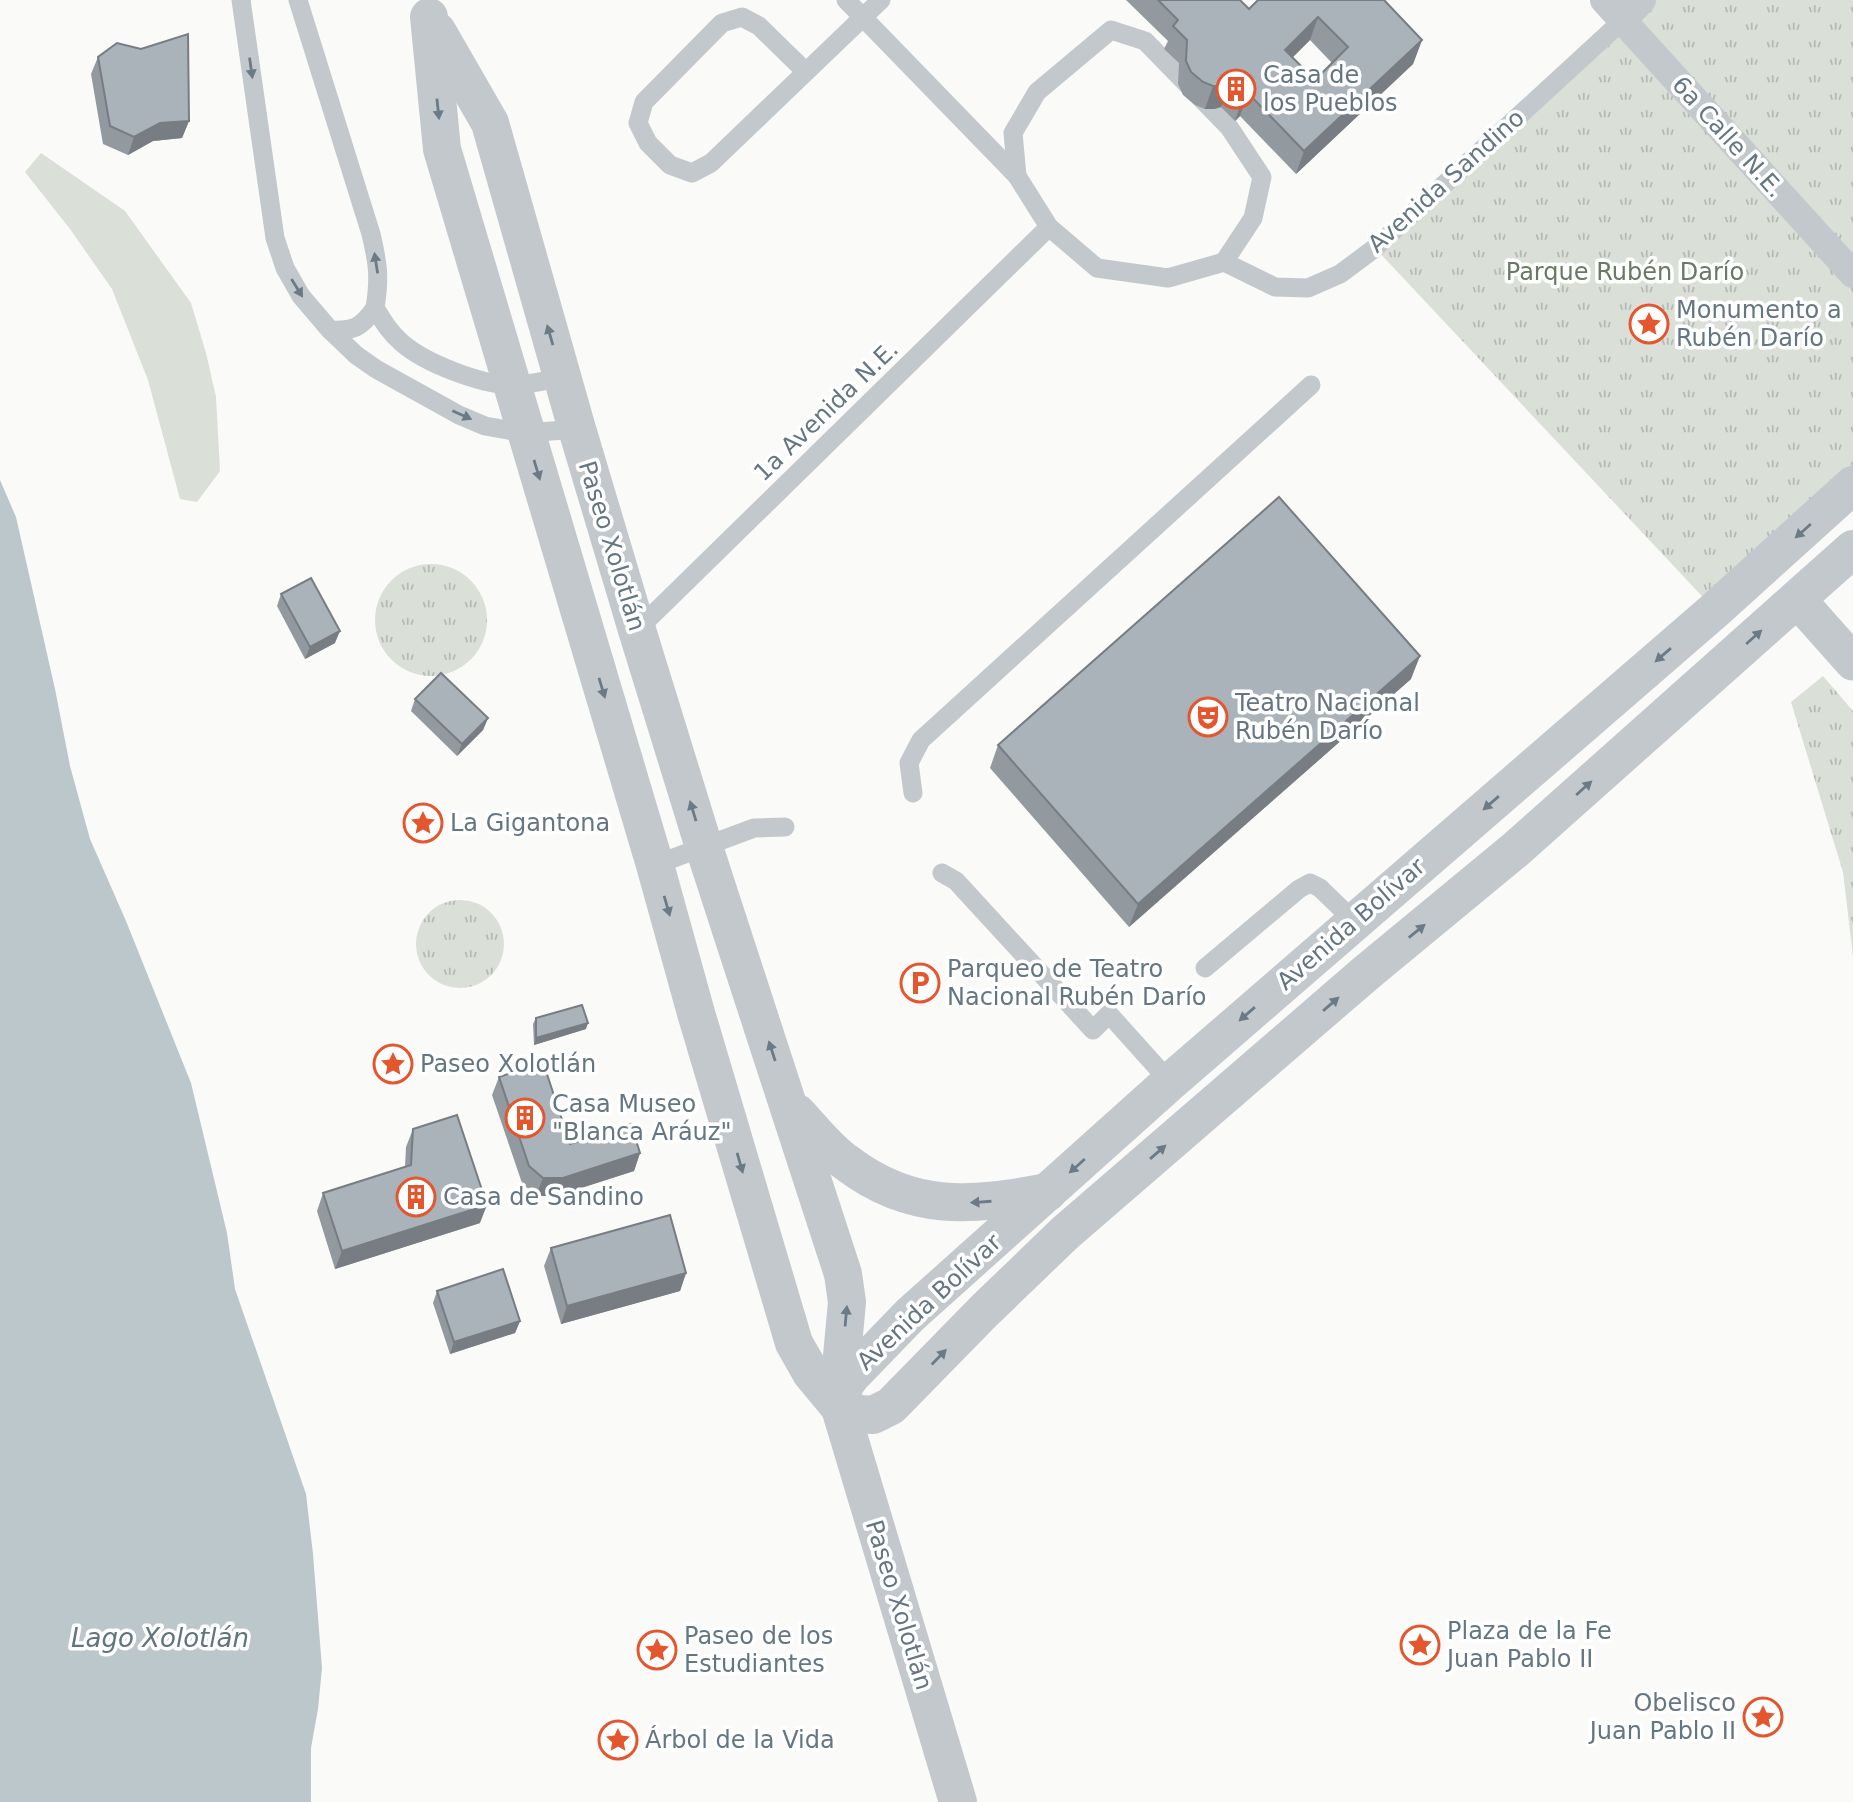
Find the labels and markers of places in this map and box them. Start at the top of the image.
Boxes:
place label: Casa de los Pueblos [1263,61,1398,117]
building icon: Casa de los Pueblos [1215,68,1257,110]
place label: Monumento a Rubén Darío [1676,296,1842,352]
place icon: Monumento a Rubén Darío [1628,303,1670,345]
place label: Teatro Nacional Rubén Darío [1234,689,1420,745]
theatre icon: Teatro Nacional Rubén Darío [1187,696,1229,738]
place icon: La Gigantona [402,802,444,844]
place label: La Gigantona [450,809,610,837]
place label: Parqueo de Teatro Nacional Rubén Darío [947,955,1206,1011]
parking icon: Parqueo de Teatro Nacional Rubén Darío [899,962,941,1004]
place icon: Paseo Xolotlán [372,1043,414,1085]
place label: Paseo Xolotlán [420,1050,596,1078]
place label: Casa Museo "Blanca Aráuz" [552,1090,731,1146]
building icon: Casa Museo "Blanca Aráuz" [504,1097,546,1139]
building icon: Casa de Sandino [395,1176,437,1218]
place label: Casa de Sandino [443,1183,644,1211]
place label: Plaza de la Fe Juan Pablo II [1445,1617,1612,1673]
place label: Paseo de los Estudiantes [684,1622,833,1678]
place icon: Plaza de la Fe Juan Pablo II [1399,1624,1441,1666]
place icon: Paseo de los Estudiantes [636,1629,678,1671]
place label: Obelisco Juan Pablo II [1588,1689,1736,1745]
place icon: Obelisco Juan Pablo II [1742,1696,1784,1738]
place icon: Árbol de la Vida [597,1719,639,1761]
place label: Árbol de la Vida [645,1725,835,1754]

